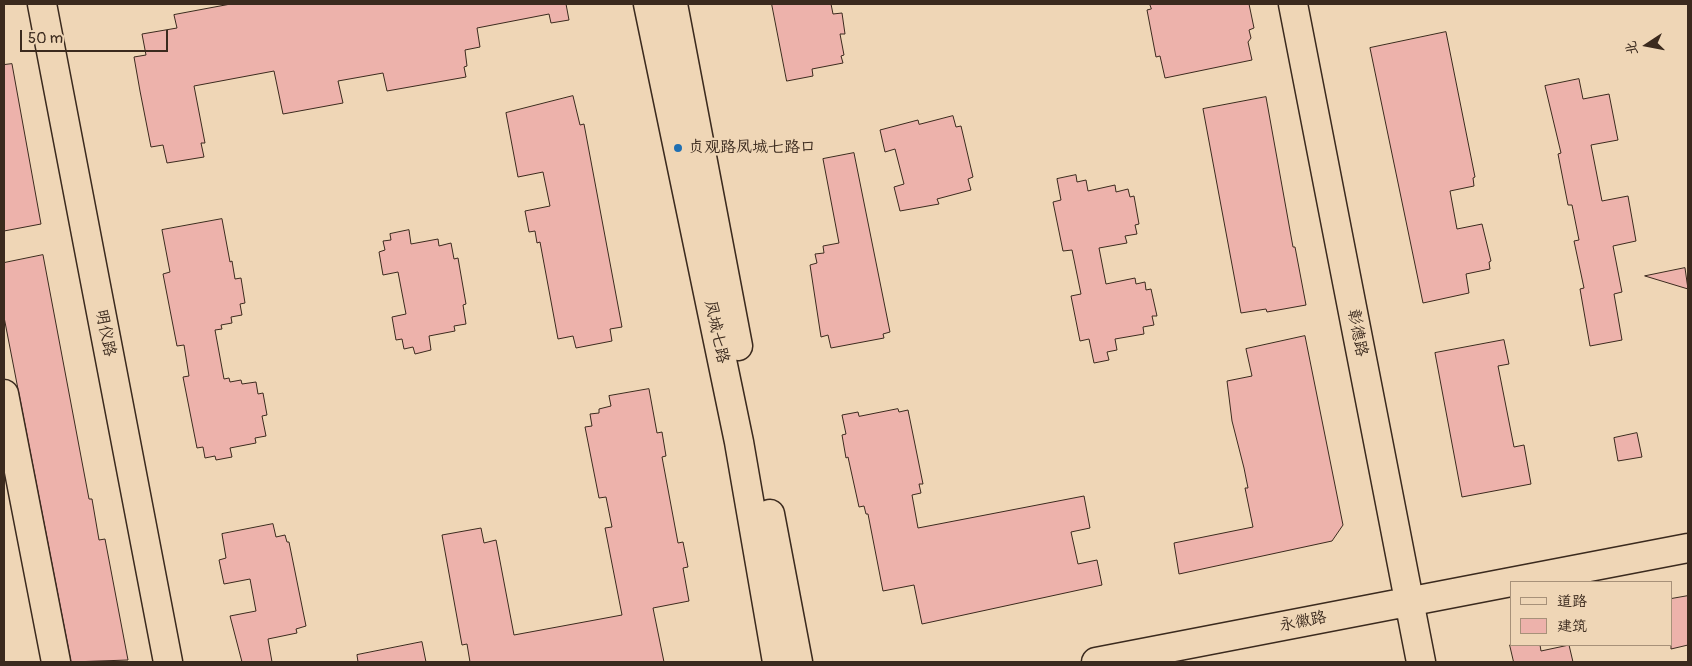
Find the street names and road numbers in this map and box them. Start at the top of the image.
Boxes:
street label: 凤城七路 [700,299,732,365]
street label: 明仪路 [91,308,119,358]
street label: 彰德路 [1343,308,1371,358]
street label: 永徽路 [1278,608,1328,636]

